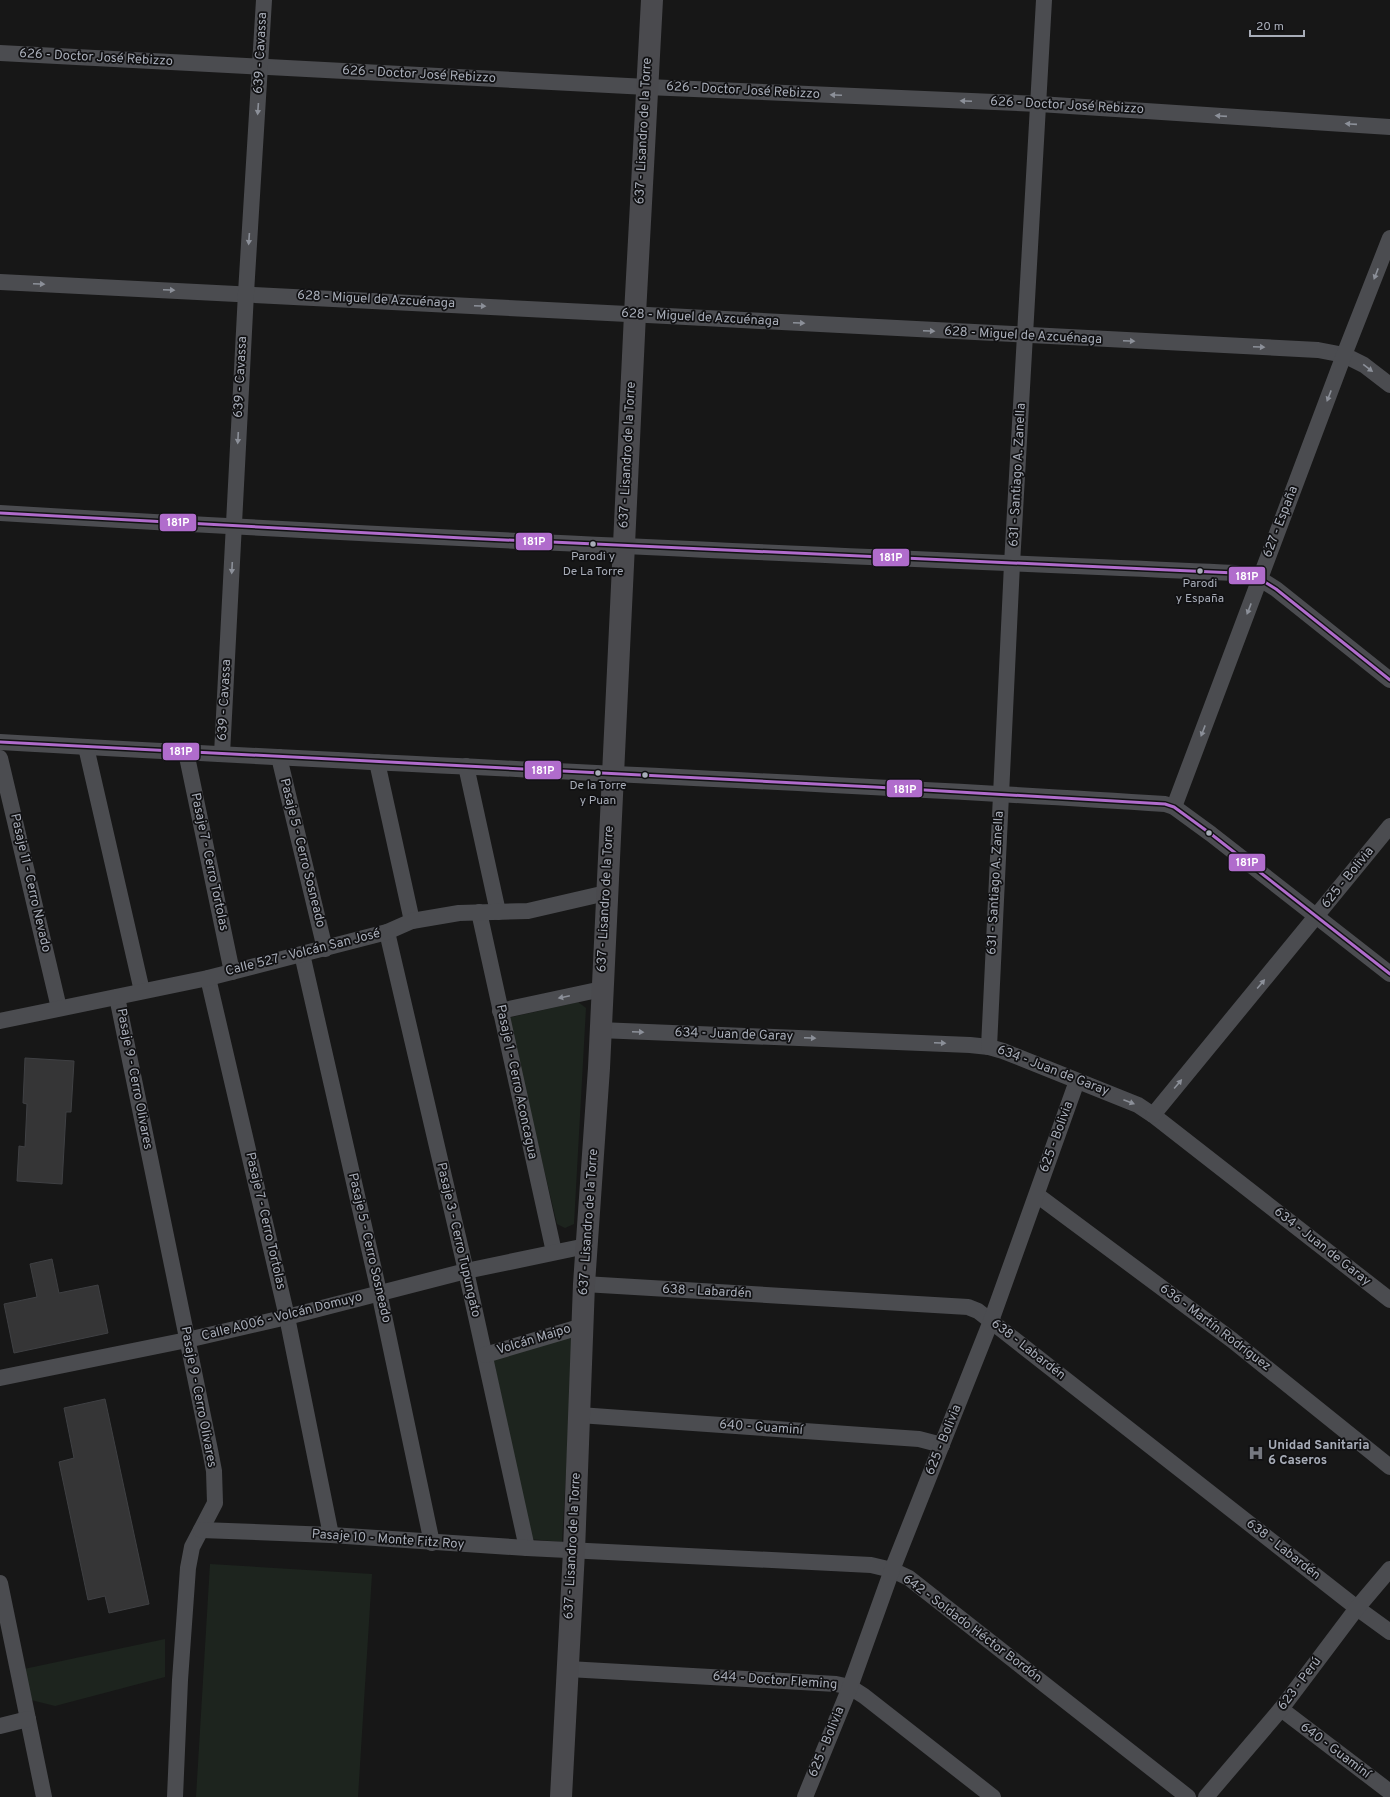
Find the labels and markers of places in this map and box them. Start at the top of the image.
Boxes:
marker: Parodi y De La Torre [588,539,598,549]
place label: Parodi y De La Torre [563,549,623,580]
marker: Parodi y España [1195,566,1205,576]
place label: Parodi y España [1176,576,1224,607]
marker: De la Torre y Puan [593,768,603,778]
unlabelled marker [640,770,650,780]
place label: De la Torre y Puan [569,778,627,809]
unlabelled marker [1204,828,1214,838]
place label: Unidad Sanitaria 6 Caseros [1268,1438,1369,1469]
hospital icon: Unidad Sanitaria 6 Caseros [1247,1444,1265,1462]

